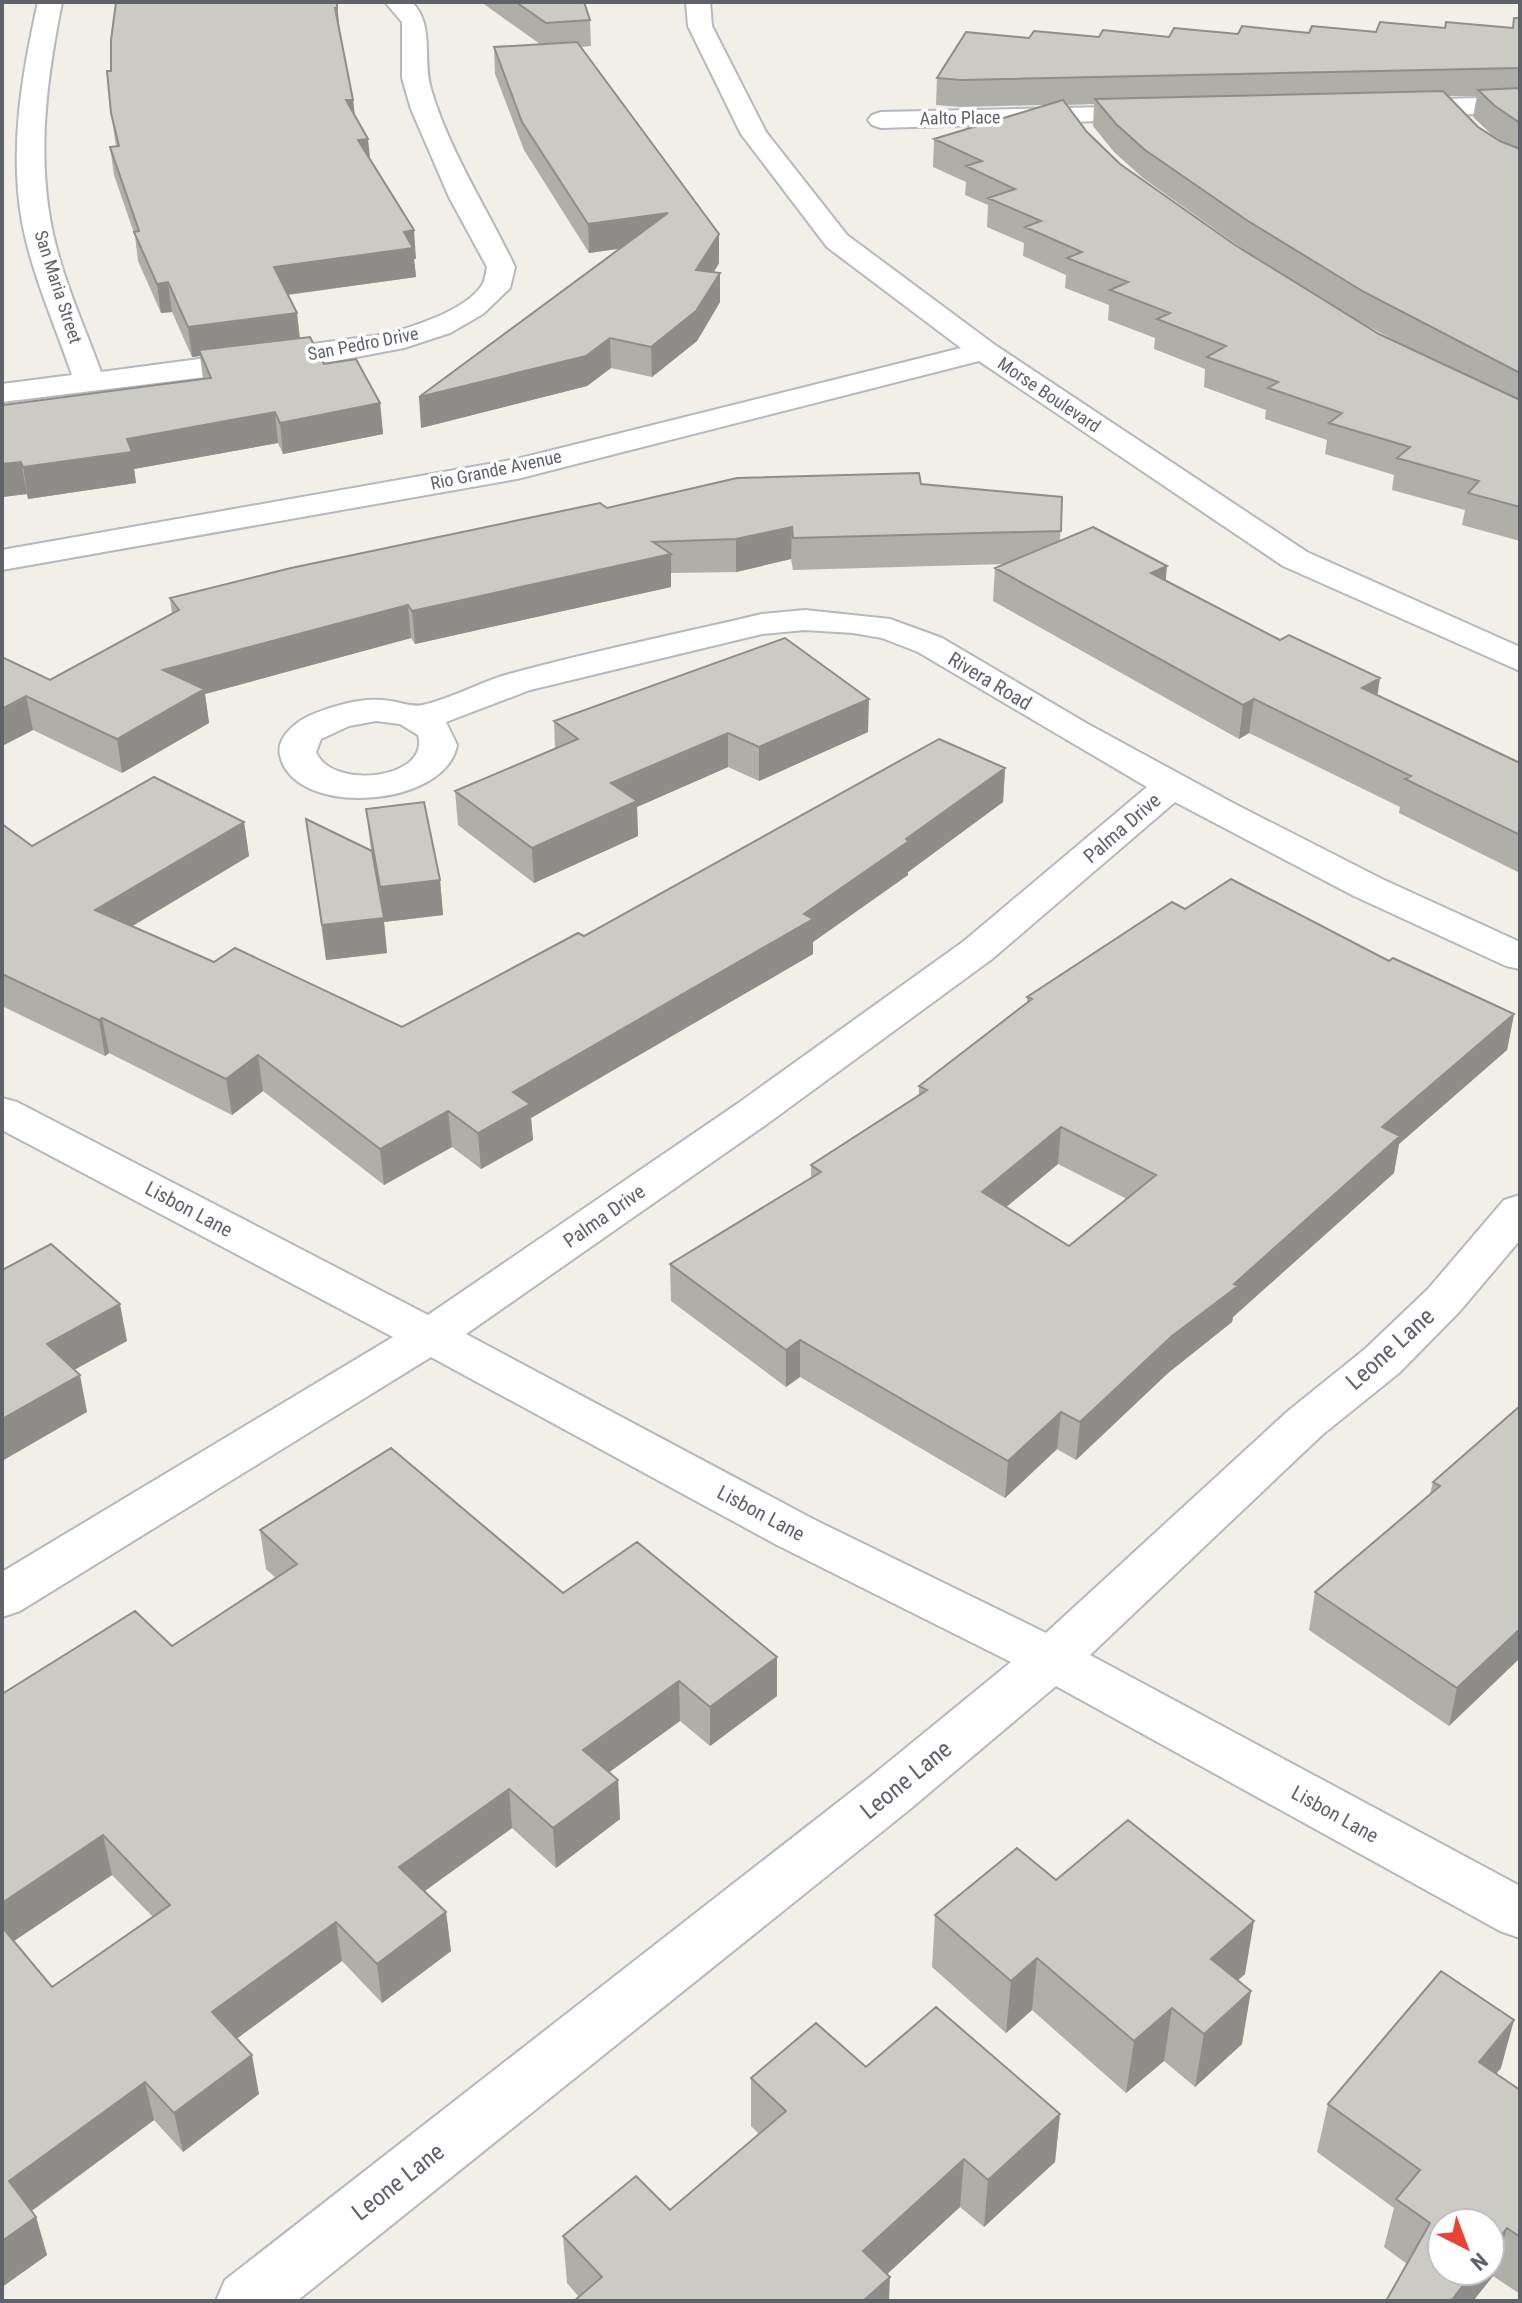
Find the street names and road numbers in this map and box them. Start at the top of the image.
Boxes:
street label: Aalto Place [919,106,1001,129]
street label: San Maria Street [30,228,87,346]
street label: San Pedro Drive [306,322,420,365]
street label: Morse Boulevard [994,353,1105,437]
street label: Rio Grande Avenue [429,445,563,494]
street label: Rivera Road [944,647,1036,715]
street label: Palma Drive [1079,788,1165,868]
street label: Lisbon Lane [141,1176,237,1242]
street label: Palma Drive [559,1179,649,1253]
street label: Leone Lane [1340,1302,1440,1396]
street label: Lisbon Lane [713,1480,809,1546]
street label: Leone Lane [855,1735,957,1825]
street label: Lisbon Lane [1287,1780,1383,1848]
street label: Leone Lane [346,2137,450,2227]

